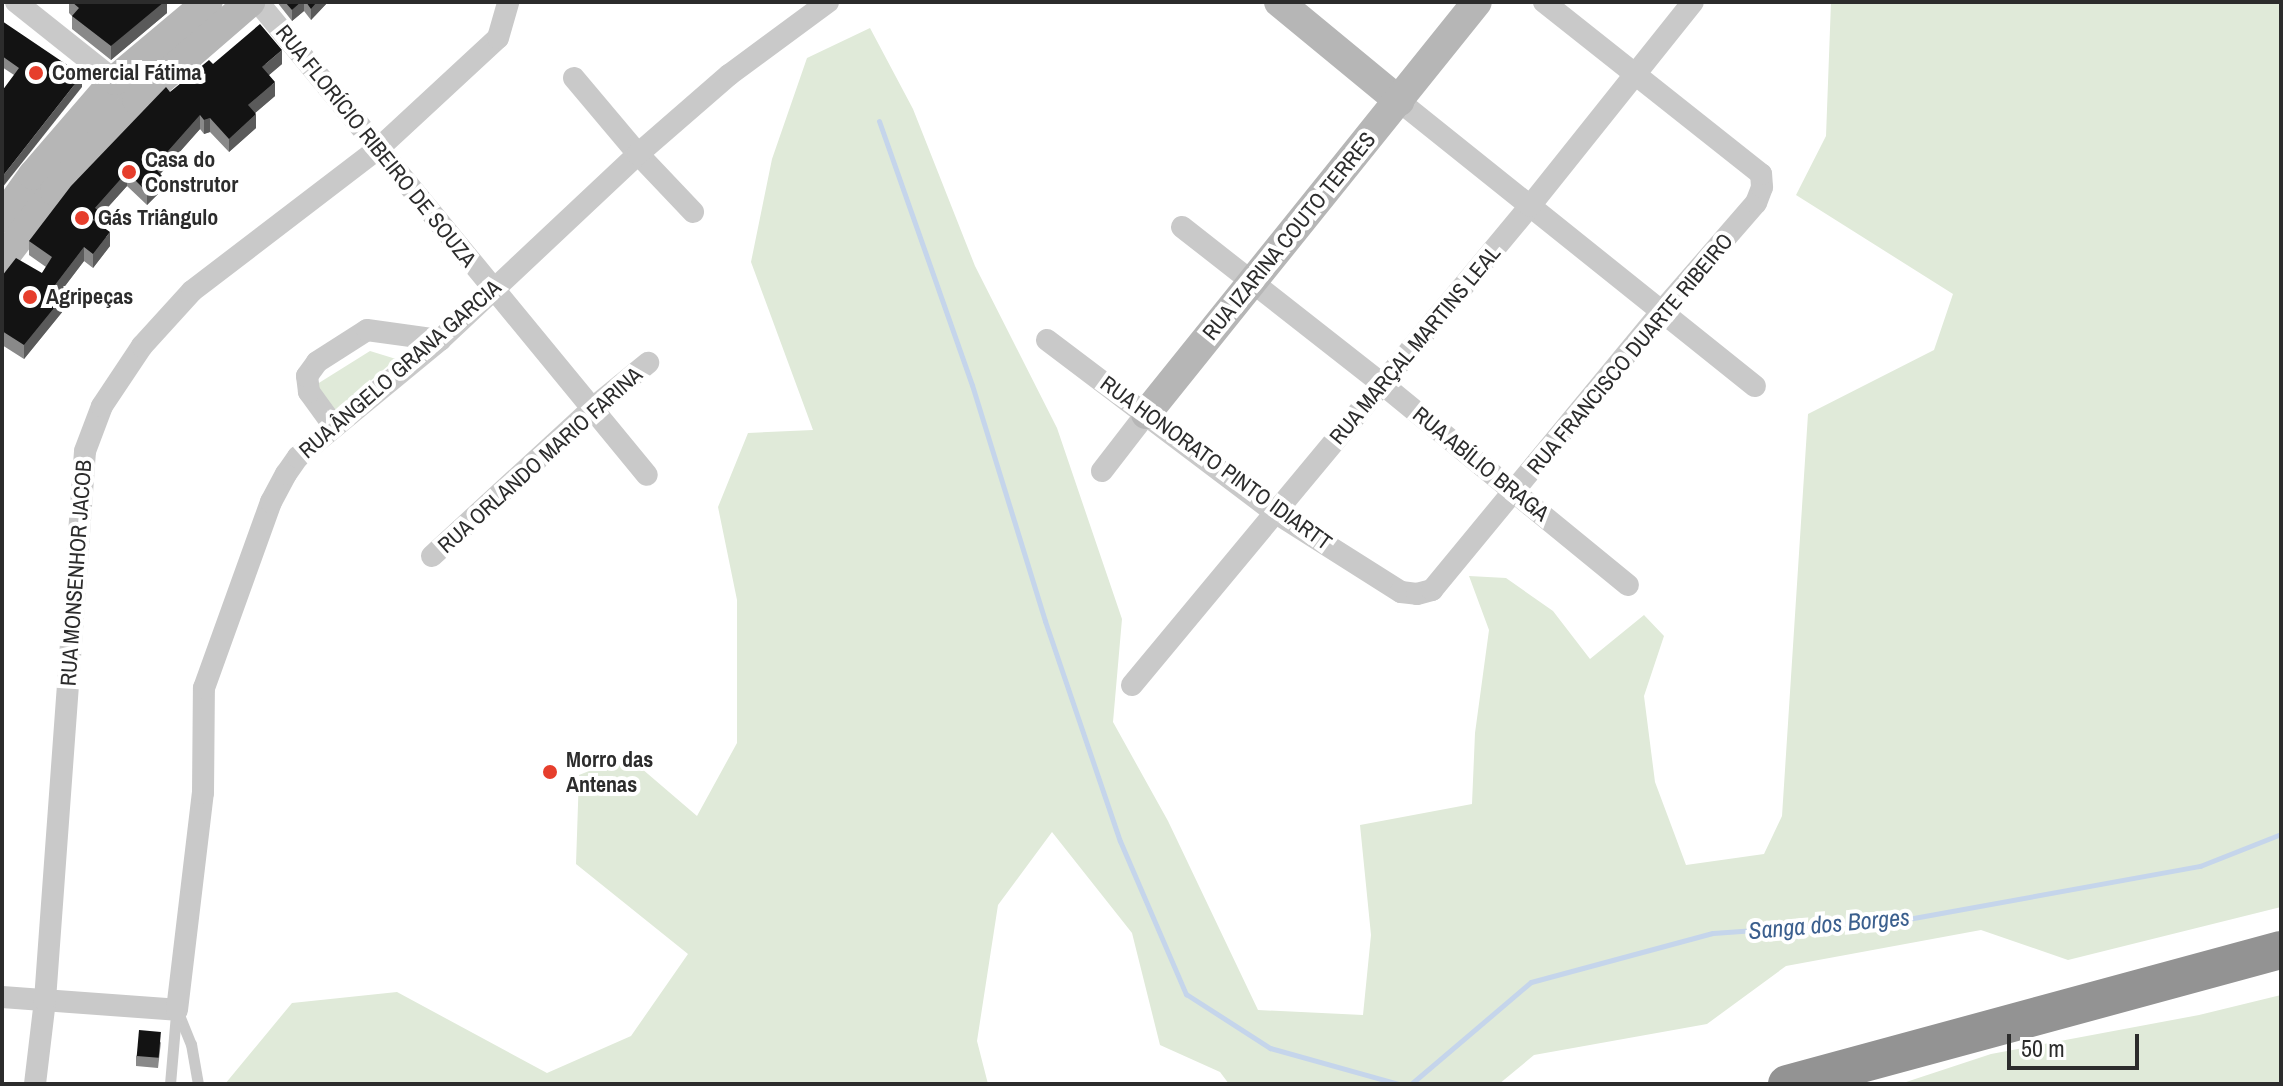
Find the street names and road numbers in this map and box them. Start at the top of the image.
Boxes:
street label: RUA FLORÍCIO RIBEIRO DE SOUZA [270,19,482,273]
street label: RUA IZARINA COUTO TERRES [1196,126,1382,346]
street label: RUA FRANCISCO DUARTE RIBEIRO [1521,228,1739,480]
street label: RUA MARÇAL MARTINS LEAL [1323,239,1507,451]
street label: RUA ÂNGELO GRANA GARCIA [293,273,507,465]
street label: RUA ORLANDO MARIO FARINA [432,361,648,559]
street label: RUA HONORATO PINTO IDIARTT [1095,370,1337,556]
street label: RUA ABÍLIO BRAGA [1407,400,1555,528]
street label: RUA MONSENHOR JACOB [55,459,97,687]

